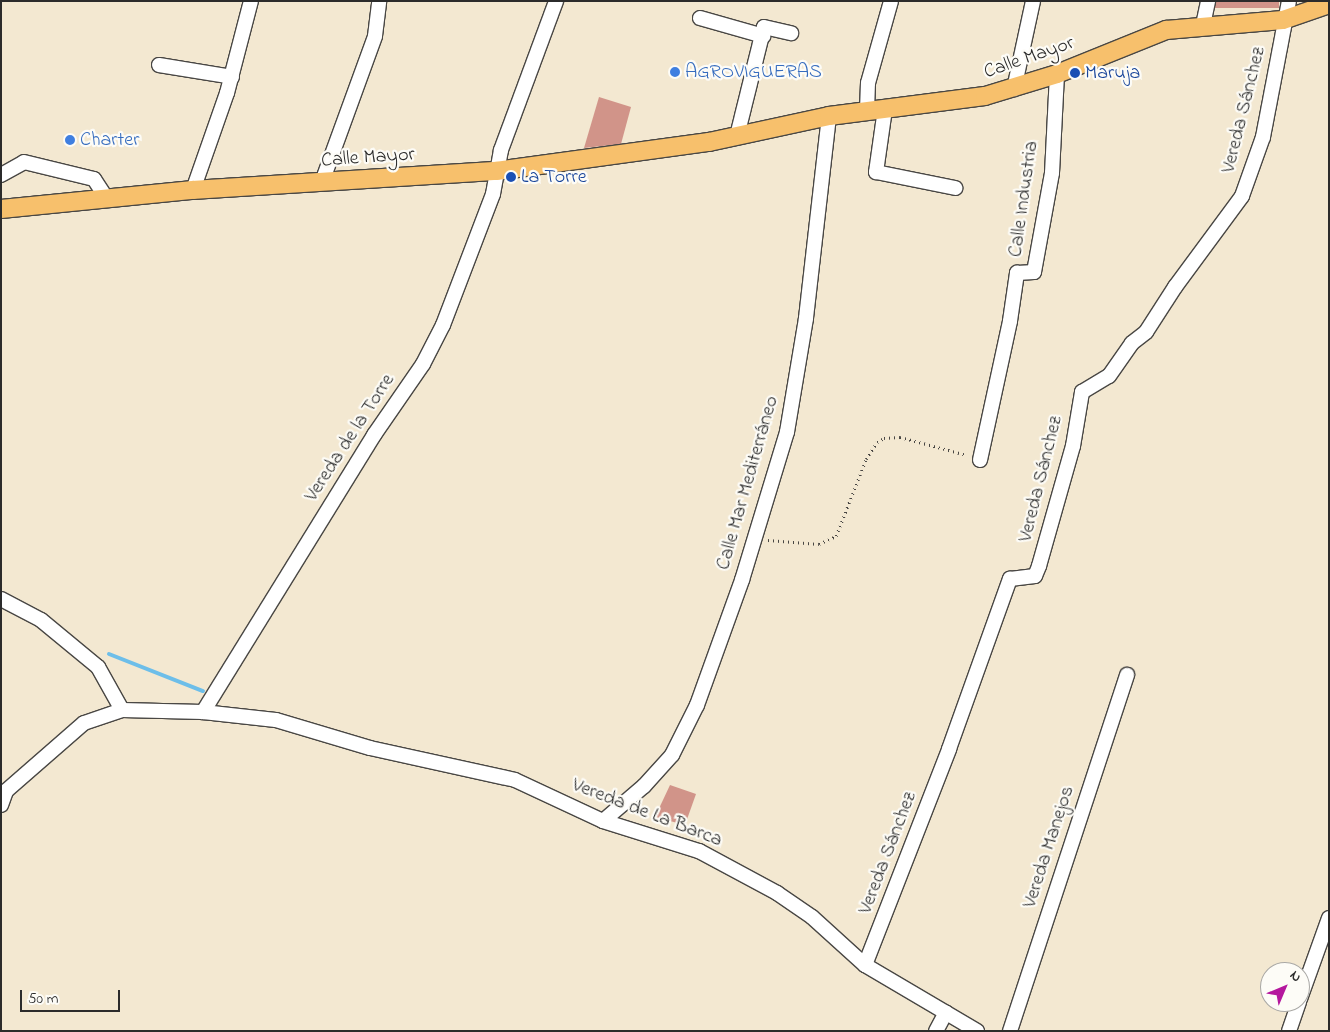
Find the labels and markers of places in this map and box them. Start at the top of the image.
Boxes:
place label: AGROVIGUERAS [685,60,822,84]
place label: Maruja [1085,61,1140,85]
marker: AGROVIGUERAS [669,66,681,78]
marker: Maruja [1069,67,1081,79]
place label: Charter [80,128,139,152]
marker: Charter [64,134,76,146]
place label: La Torre [521,165,587,189]
marker: La Torre [505,171,517,183]

